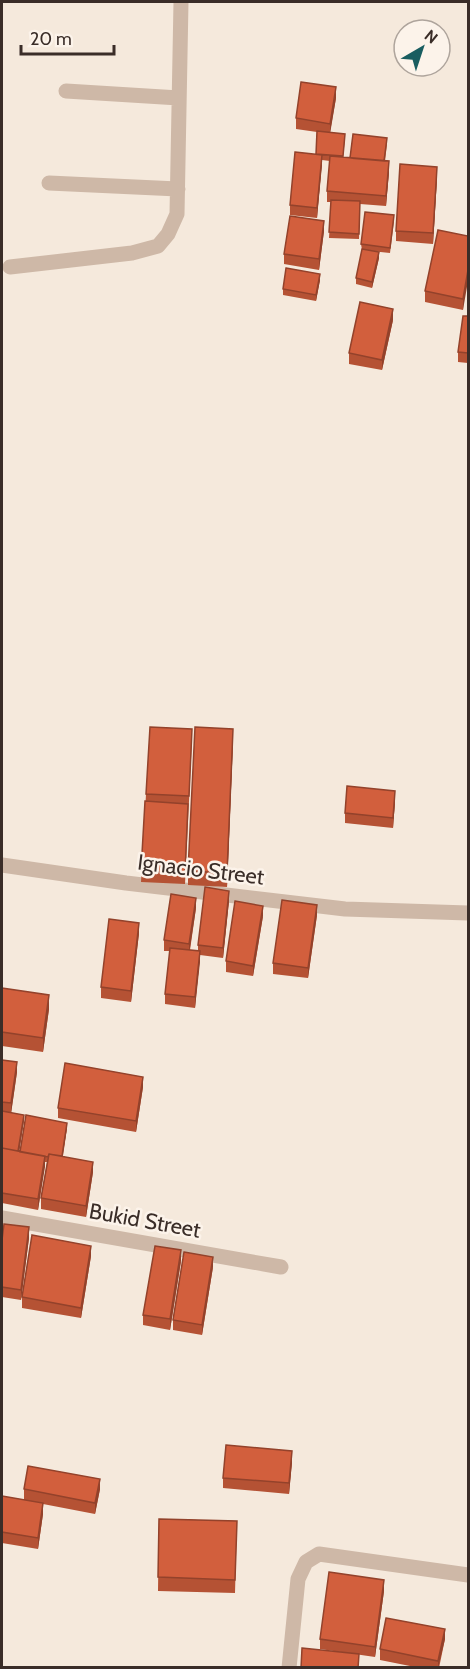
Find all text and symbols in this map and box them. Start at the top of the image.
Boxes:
scale bar [21,18,114,56]
north arrow [392,18,452,78]
text: N [421,26,441,48]
text: 20 m [30,28,72,50]
street label: Ignacio Street [136,848,266,891]
street label: Bukid Street [87,1197,203,1244]

